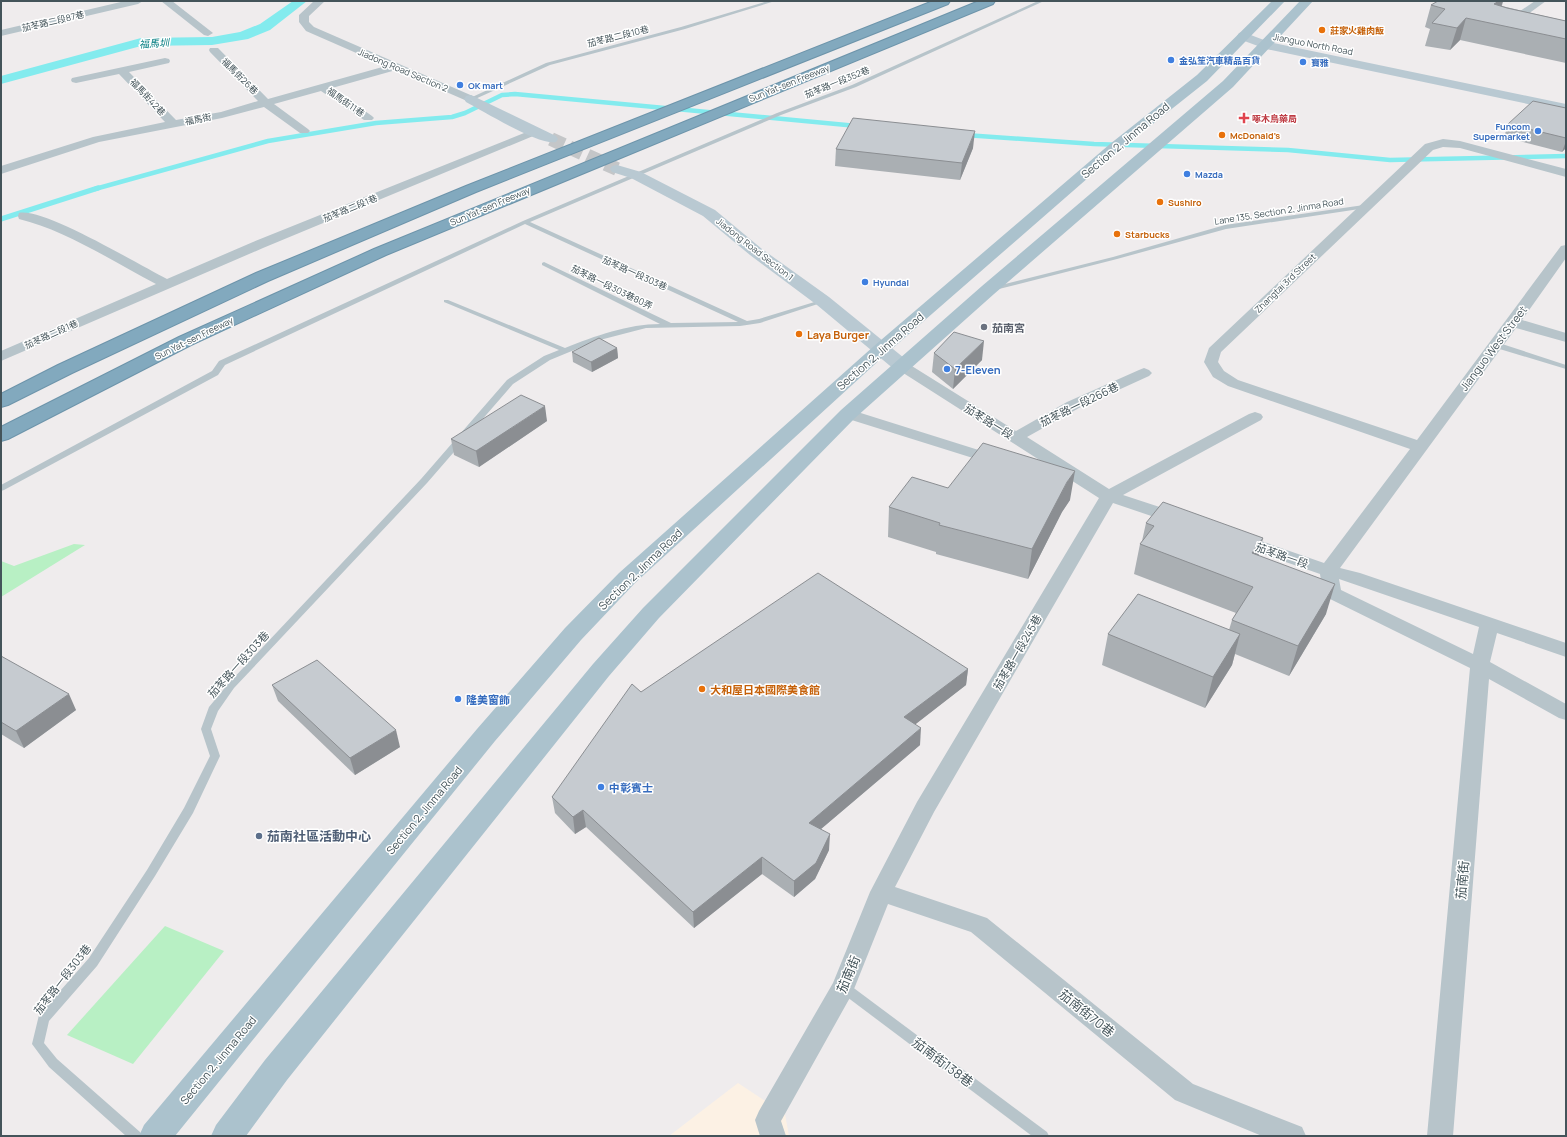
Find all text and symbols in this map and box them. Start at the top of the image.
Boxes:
street label: 茄苳路二段87巷 [20,7,86,35]
street label: 茄苳路二段10巷 [586,22,650,50]
place label: 莊家火雞肉飯 [1330,24,1384,37]
marker: 莊家火雞肉飯 [1317,25,1327,35]
street label: Jianguo North Road [1272,30,1354,58]
water label: 福馬圳 [139,35,171,51]
street label: Jiadong Road Section 2 [356,45,450,95]
place label: 金弘笙汽車精品百貨 [1179,54,1260,67]
street label: 福馬街26巷 [219,55,261,97]
marker: 金弘笙汽車精品百貨 [1166,55,1176,65]
place label: 寶雅 [1311,56,1329,69]
marker: 寶雅 [1298,57,1308,67]
street label: Sun Yat-sen Freeway [747,61,831,105]
street label: 茄苳路一段352巷 [803,63,871,101]
street label: 福馬街42巷 [127,76,169,118]
place label: OK mart [468,79,503,92]
marker: OK mart [455,80,465,90]
street label: 福馬街11巷 [325,84,367,120]
street label: Section 2, Jinma Road [1078,99,1172,181]
street label: 福馬街 [184,110,212,128]
place label: 啄木鳥藥局 [1252,112,1297,125]
marker: 啄木鳥藥局 [1239,113,1249,123]
place label: Funcom Supermarket [1473,120,1530,143]
marker: Funcom Supermarket [1533,126,1543,136]
place label: McDonald's [1230,129,1280,142]
marker: McDonald's [1217,130,1227,140]
place label: Mazda [1195,168,1223,181]
marker: Mazda [1182,169,1192,179]
street label: Sun Yat-sen Freeway [448,183,532,229]
street label: 茄苳路二段1巷 [321,191,379,225]
street label: Lane 135, Section 2, Jinma Road [1214,194,1344,228]
place label: Sushiro [1168,196,1202,209]
marker: Sushiro [1155,197,1165,207]
street label: Jiadong Road Section 1 [714,215,796,283]
place label: Starbucks [1125,228,1170,241]
marker: Starbucks [1112,229,1122,239]
street label: Zhangtai 3rd Street [1251,250,1319,316]
street label: 茄苳路一段303巷 [601,253,669,293]
street label: 茄苳路一段303巷80弄 [569,262,655,312]
place label: Hyundai [873,276,909,289]
marker: Hyundai [860,277,870,287]
street label: Jianguo West Street [1456,302,1530,394]
street label: Section 2, Jinma Road [833,309,927,393]
street label: Sun Yat-sen Freeway [153,313,236,363]
street label: 茄苳路二段1巷 [22,316,80,352]
place label: 茄南宮 [992,320,1025,335]
marker: 茄南宮 [979,322,989,332]
place label: Laya Burger [807,327,870,342]
marker: Laya Burger [794,329,804,339]
place label: 7-Eleven [955,362,1001,377]
marker: 7-Eleven [942,364,952,374]
street label: 茄苳路一段266巷 [1037,378,1121,430]
street label: 茄苳路一段 [962,400,1016,442]
street label: Section 2, Jinma Road [595,525,685,613]
street label: 茄苳路一段 [1254,539,1310,571]
street label: 茄苳路一段245巷 [989,611,1045,693]
street label: 茄苳路一段303巷 [204,627,272,701]
place label: 大和屋日本國際美食館 [710,682,820,697]
marker: 大和屋日本國際美食館 [697,684,707,694]
place label: 隆美窗飾 [466,692,510,707]
marker: 隆美窗飾 [453,694,463,704]
street label: Section 2, Jinma Road [383,763,465,857]
place label: 中彰賓士 [609,780,653,795]
marker: 中彰賓士 [596,782,606,792]
place label: 茄南社區活動中心 [267,827,371,845]
marker: 茄南社區活動中心 [254,831,264,841]
street label: 茄南街 [1451,860,1473,900]
street label: 茄苳路一段303巷 [30,941,94,1017]
street label: 茄南街 [832,953,864,995]
street label: 茄南街70巷 [1056,985,1118,1041]
street label: Section 2, Jinma Road [177,1013,259,1107]
street label: 茄南街138巷 [909,1033,977,1091]

